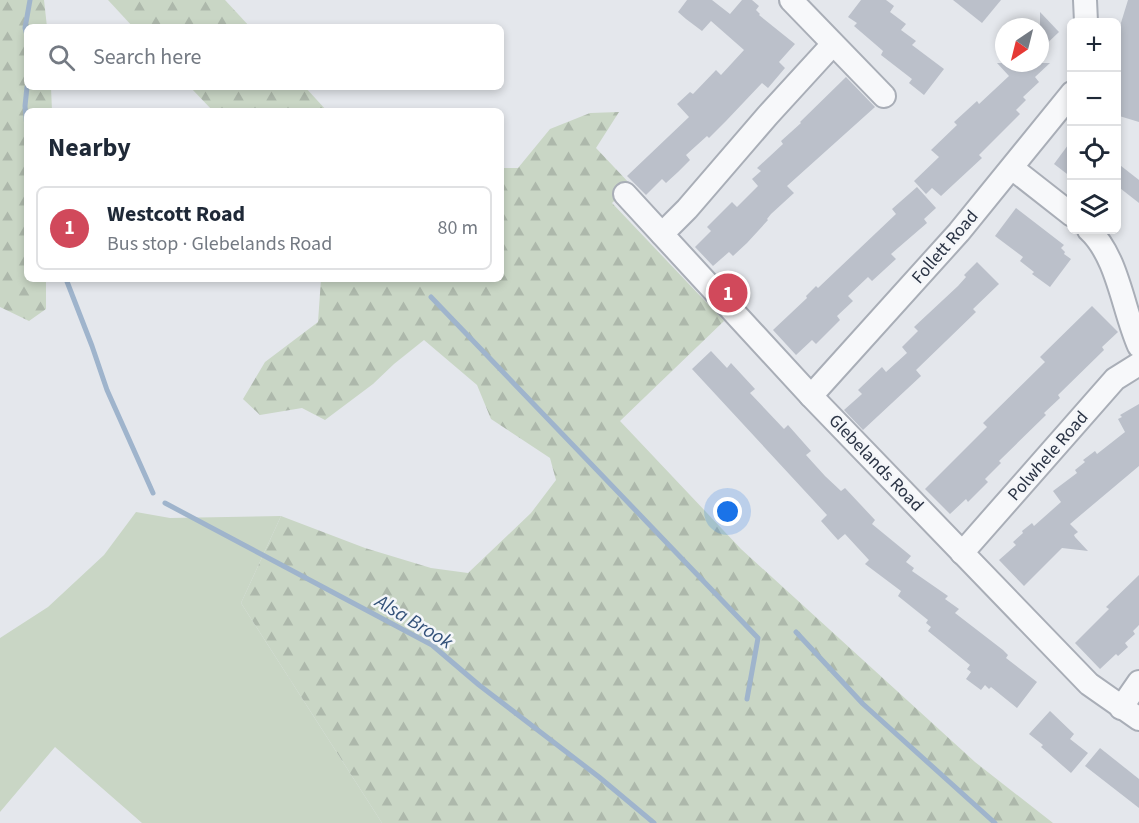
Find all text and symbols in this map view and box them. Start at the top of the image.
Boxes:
north arrow [995,18,1049,72]
map controls [1067,18,1121,234]
button: + [1067,18,1121,72]
search box [24,24,504,90]
icon: search [45,41,78,74]
text: Search here [93,41,201,73]
button: − [1067,72,1121,126]
button: locate [1067,126,1121,180]
text: Nearby [48,129,131,166]
button: layers [1067,180,1121,234]
text: Westcott Road [107,198,245,230]
street label: Follett Road [906,205,984,289]
text: 1 [64,214,75,242]
text: 80 m [438,214,478,242]
text: Bus stop · Glebelands Road [107,230,332,258]
pin: 1 [708,270,748,316]
street label: Polwhele Road [1002,406,1094,506]
street label: Glebelands Road [823,409,929,517]
your location [713,497,742,526]
water label: Alsa Brook [368,587,458,656]

